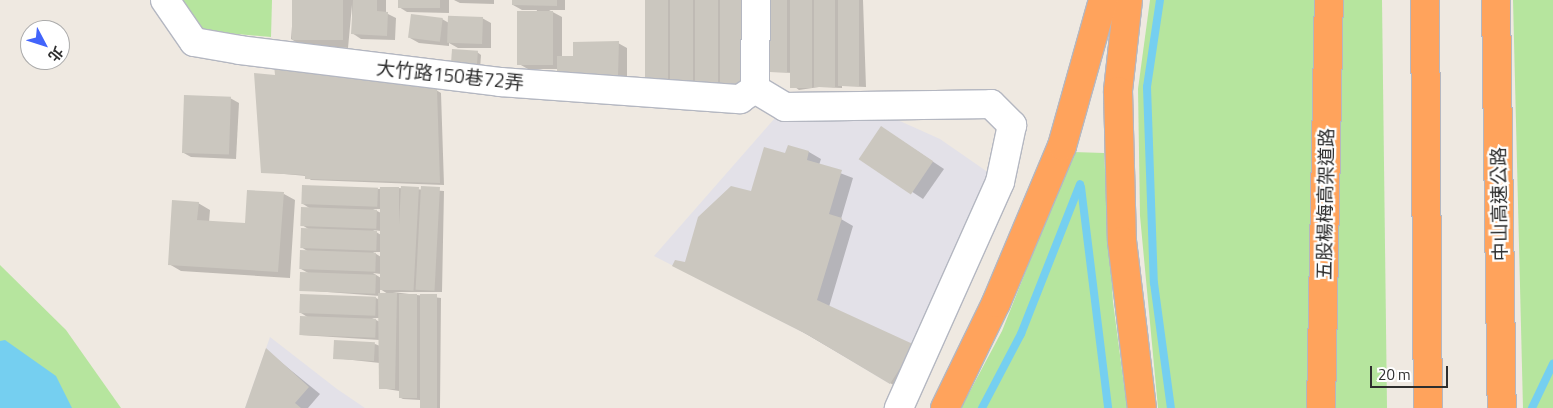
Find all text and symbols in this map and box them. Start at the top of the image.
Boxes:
north arrow [20,20,70,70]
text: 北 [44,42,69,66]
street label: 大竹路150巷72弄 [375,56,525,94]
street label: 五股楊梅高架道路 [1312,128,1338,280]
street label: 中山高速公路 [1487,147,1511,261]
scale bar [1373,356,1450,388]
text: 20 m [1378,363,1411,386]

